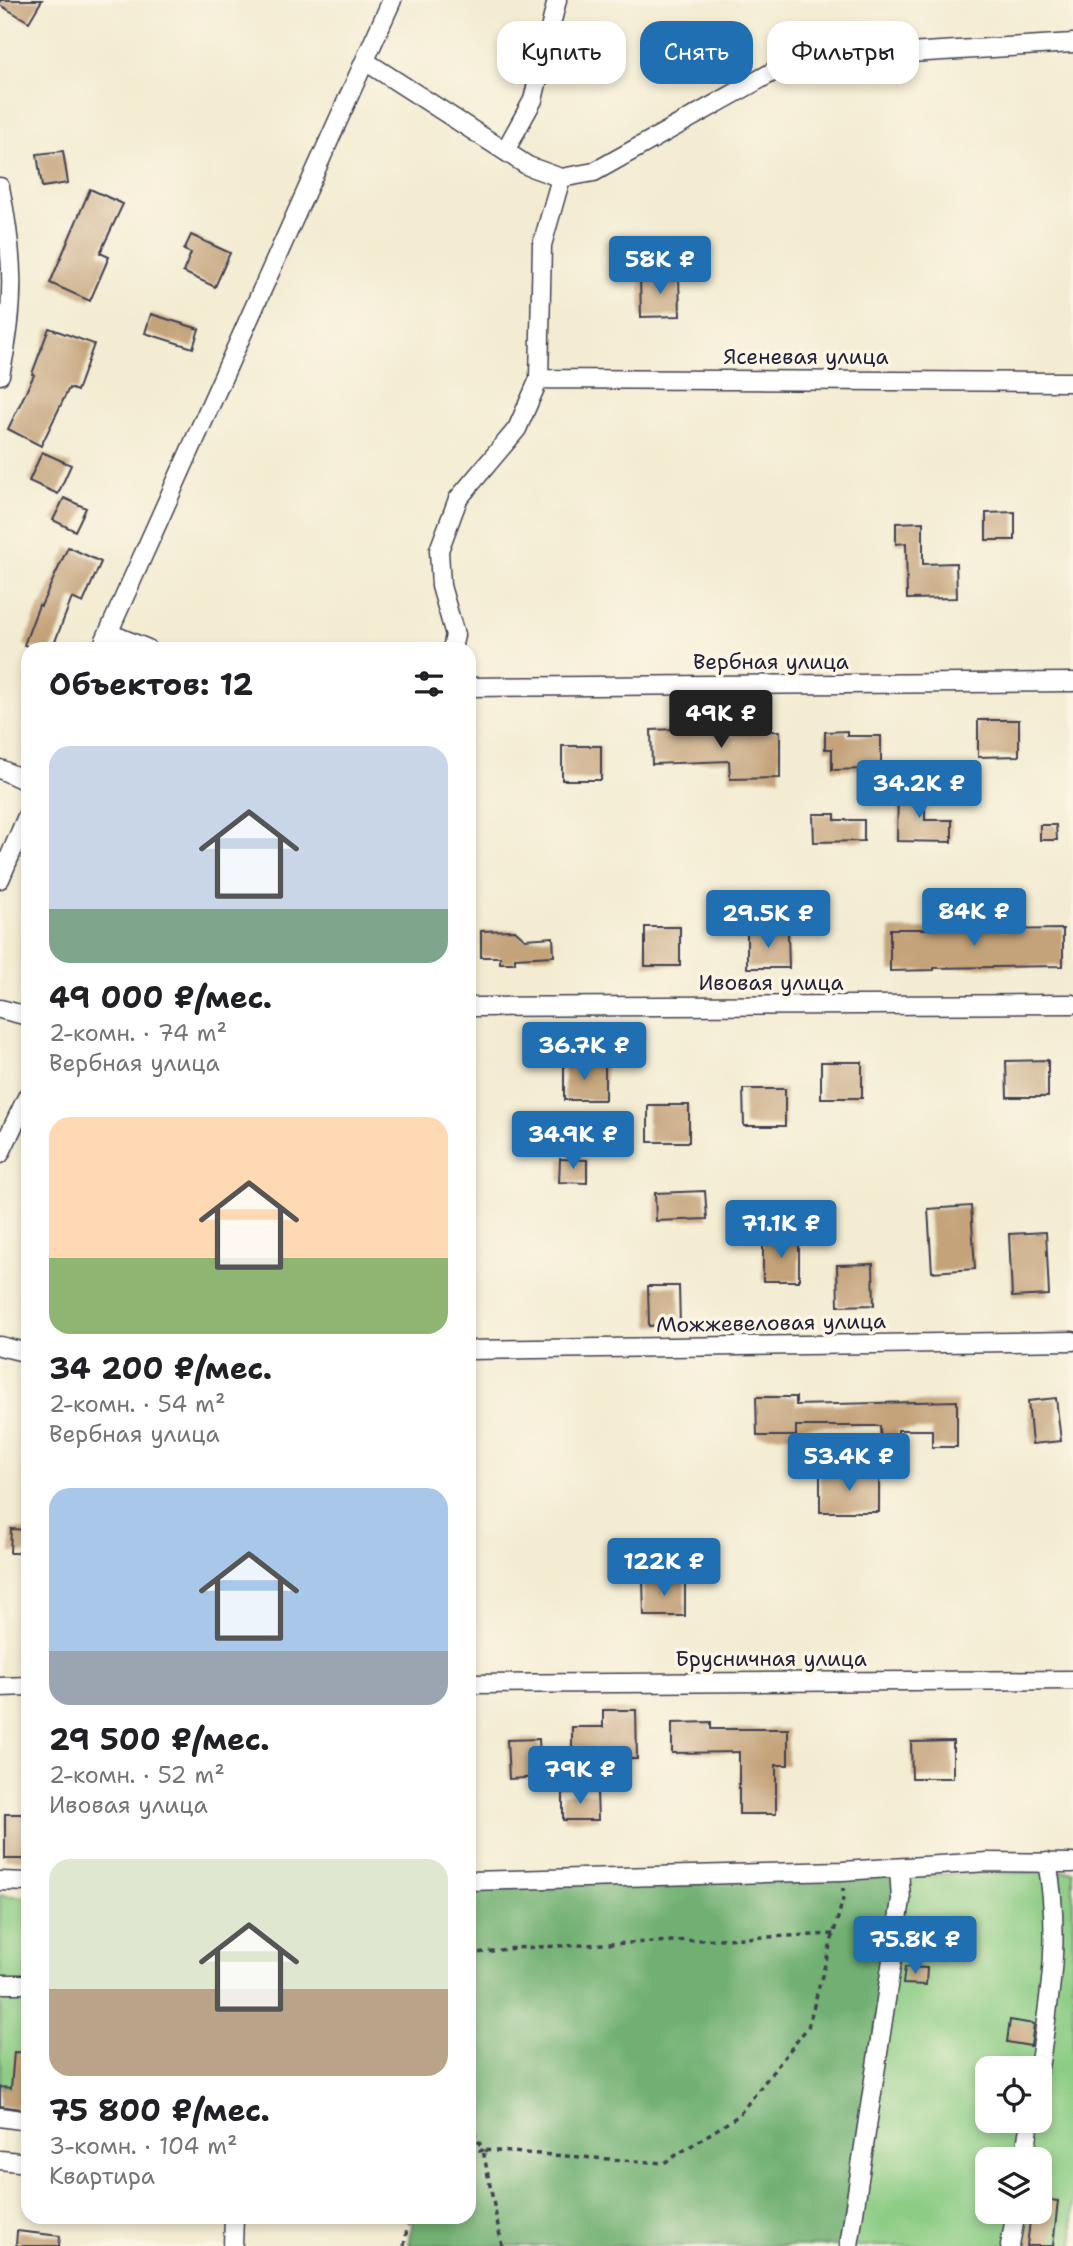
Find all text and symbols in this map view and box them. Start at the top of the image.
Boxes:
chip: Купить [497,21,626,84]
chip: Снять [640,21,753,84]
chip: Фильтры [767,21,919,84]
pin: 58K ₽ [611,236,709,296]
text: 58K ₽ [625,244,695,274]
street label: Ясеневая улица [724,343,889,371]
street label: Вербная улица [693,648,849,676]
text: Объектов: 12 [49,664,253,705]
icon: filters [410,665,448,703]
pin: 49K ₽ [672,690,770,750]
text: 49K ₽ [685,698,757,728]
pin: 34.2K ₽ [854,760,984,820]
text: 34.2K ₽ [873,768,965,798]
icon: home [186,791,312,917]
pin: 84K ₽ [925,888,1023,948]
pin: 29.5K ₽ [703,890,833,950]
text: 84K ₽ [938,896,1010,926]
text: 29.5K ₽ [722,898,814,928]
street label: Ивовая улица [699,969,843,997]
text: 49 000 ₽/мес. [49,977,272,1018]
text: 2-комн. · 74 m² [49,1018,227,1048]
pin: 36.7K ₽ [519,1023,649,1082]
text: 36.7K ₽ [538,1030,630,1060]
text: Вербная улица [49,1048,220,1078]
pin: 34.9K ₽ [508,1112,638,1171]
text: 34.9K ₽ [528,1119,618,1149]
icon: home [186,1162,312,1288]
pin: 71.1K ₽ [716,1200,846,1260]
text: 71.1K ₽ [741,1208,821,1238]
street label: Можжевеловая улица [656,1307,886,1339]
text: 34 200 ₽/мес. [49,1348,272,1389]
text: 2-комн. · 54 m² [49,1389,226,1419]
text: Вербная улица [49,1419,220,1449]
pin: 53.4K ₽ [784,1434,914,1493]
text: 53.4K ₽ [804,1441,894,1471]
icon: home [186,1533,312,1659]
pin: 122K ₽ [607,1538,721,1598]
text: 122K ₽ [623,1546,705,1576]
street label: Брусничная улица [675,1645,867,1673]
text: 29 500 ₽/мес. [49,1719,269,1760]
pin: 79K ₽ [531,1746,629,1806]
text: 79K ₽ [544,1754,616,1784]
text: 2-комн. · 52 m² [49,1760,225,1790]
text: Ивовая улица [49,1790,208,1820]
icon: home [186,1904,312,2030]
pin: 75.8K ₽ [850,1916,980,1976]
text: 75.8K ₽ [869,1924,961,1954]
map controls [975,2056,1052,2224]
button: locate [975,2056,1052,2133]
text: 75 800 ₽/мес. [49,2090,270,2131]
text: 3-комн. · 104 m² [49,2131,238,2161]
button: layers [975,2147,1052,2224]
text: Квартира [49,2161,155,2191]

